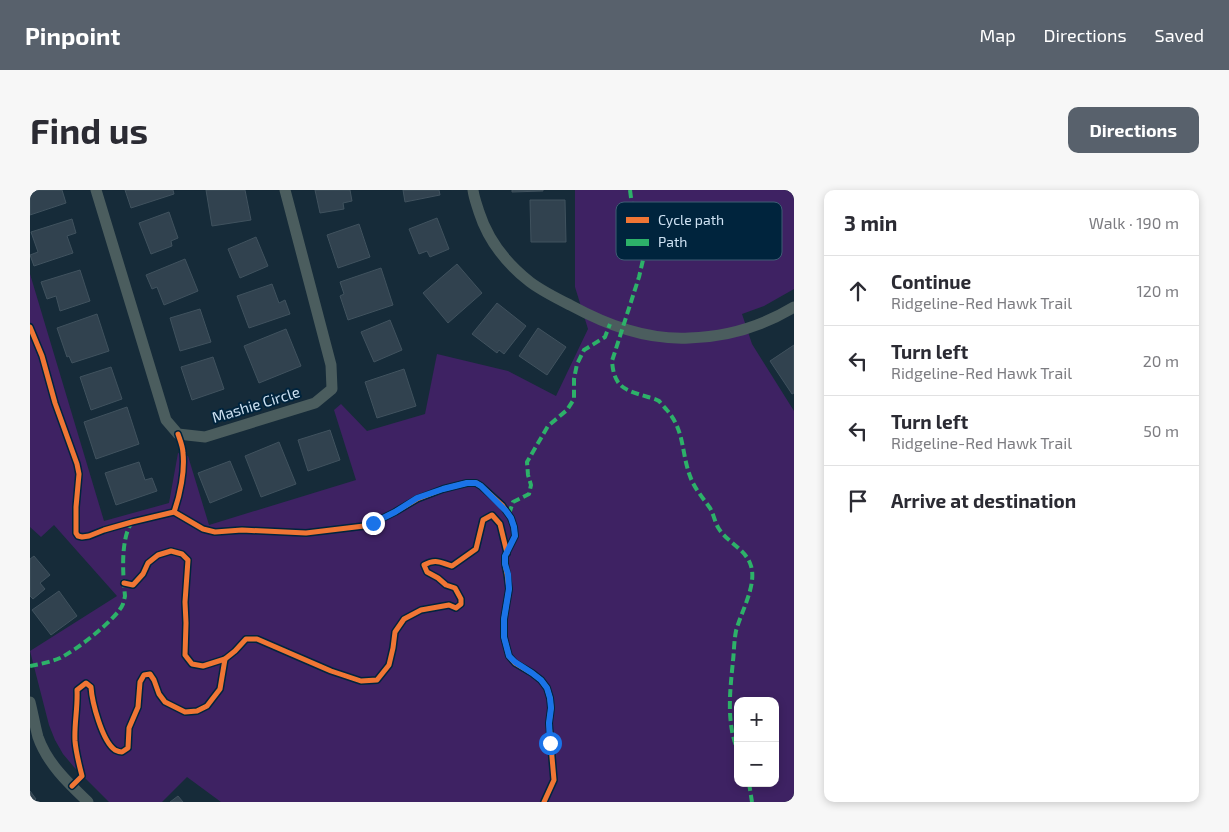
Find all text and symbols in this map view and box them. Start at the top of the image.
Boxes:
text: Pinpoint [25,21,120,50]
text: Map [979,24,1016,46]
text: Directions [1044,24,1127,46]
text: Saved [1155,24,1204,46]
button: Directions [1068,107,1199,153]
text: Find us [30,109,148,151]
legend [616,202,782,260]
text: 3 min [844,210,897,235]
text: Cycle path [658,211,724,228]
text: Walk · 190 m [1089,213,1179,232]
text: Path [658,233,687,250]
text: Continue [891,270,971,293]
icon: ahead [844,277,872,305]
text: 120 m [1136,281,1179,300]
text: Ridgeline-Red Hawk Trail [891,293,1072,312]
text: Turn left [891,340,968,363]
icon: left [844,347,872,375]
text: 20 m [1143,351,1179,370]
text: Ridgeline-Red Hawk Trail [891,363,1072,382]
street label: Mashie Circle [210,382,302,426]
text: Turn left [891,410,968,433]
icon: left [844,417,872,445]
text: 50 m [1143,421,1179,440]
text: Ridgeline-Red Hawk Trail [891,433,1072,452]
icon: arrive [844,487,872,515]
text: Arrive at destination [891,489,1076,512]
route end [362,512,385,535]
map controls [734,697,779,787]
button: + [734,697,779,742]
route start [539,732,562,755]
button: − [734,742,779,787]

